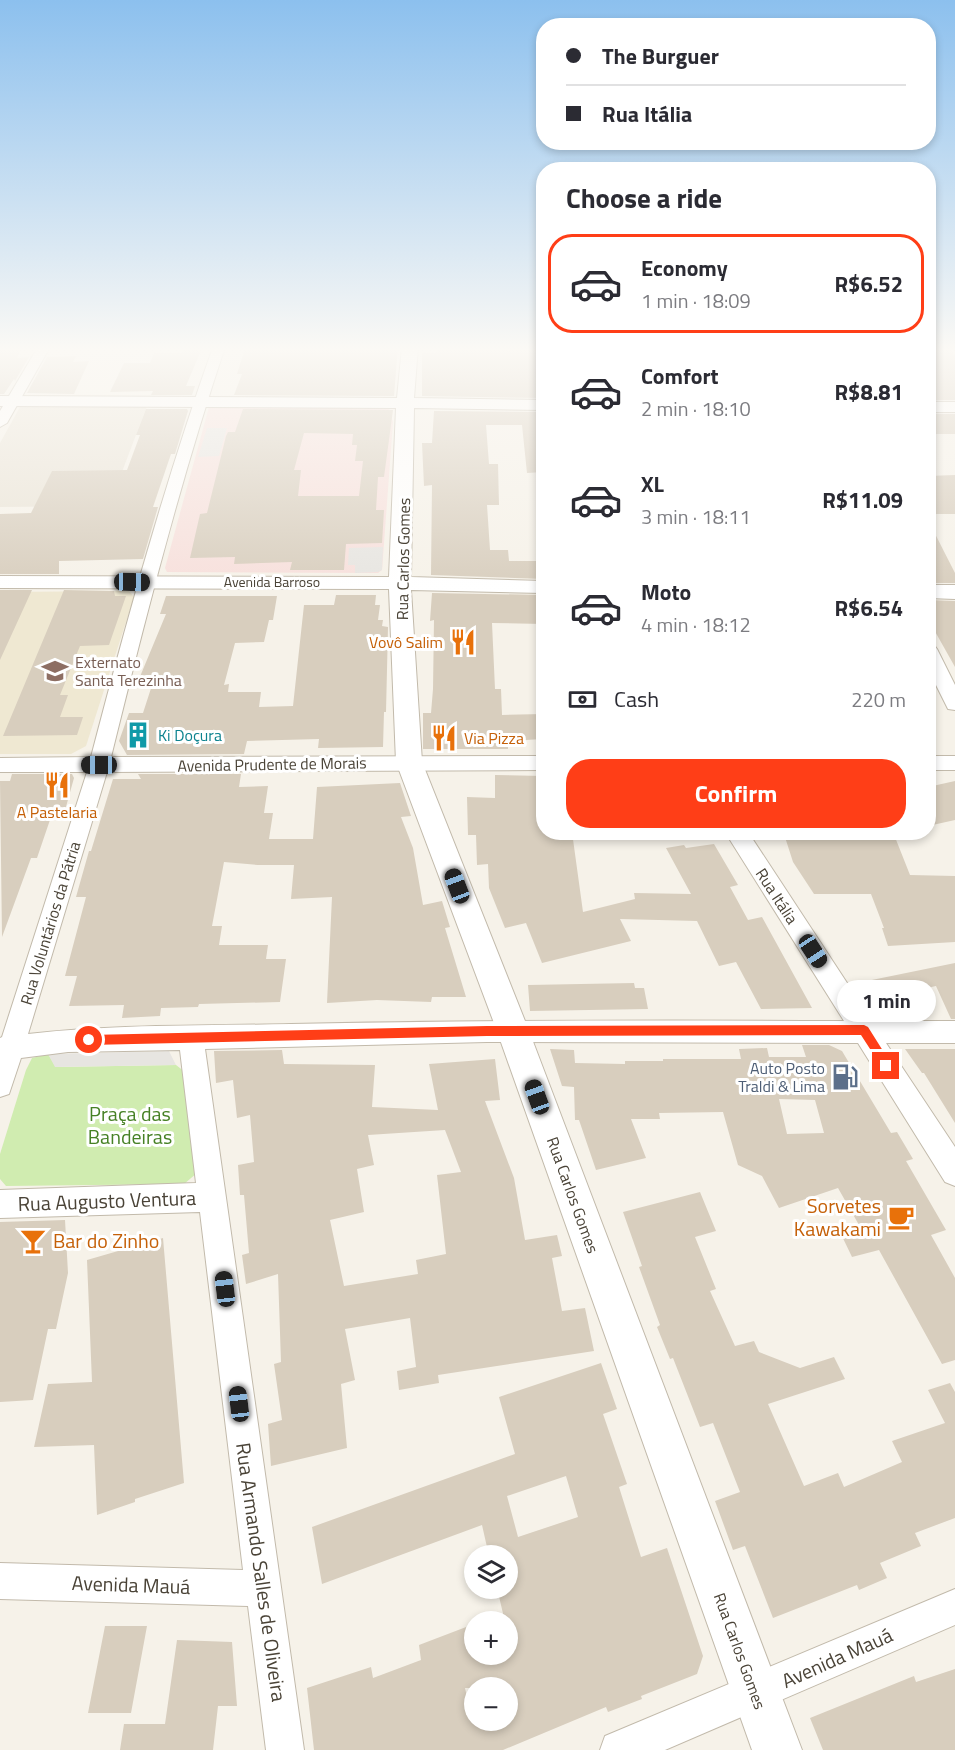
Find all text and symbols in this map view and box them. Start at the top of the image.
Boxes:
text: The Burguer [602,39,719,73]
text: Rua Itália [602,97,692,131]
text: Choose a ride [566,177,722,218]
text: Economy [641,251,728,285]
icon: car [569,257,623,311]
text: R$6.52 [834,267,903,301]
text: 1 min · 18:09 [641,285,751,316]
text: Comfort [641,359,719,393]
icon: car [569,365,623,419]
text: R$8.81 [834,375,903,409]
text: 2 min · 18:10 [641,393,751,424]
text: XL [641,467,664,501]
icon: car [569,473,623,527]
text: R$11.09 [822,483,903,517]
street label: Rua Carlos Gomes [390,498,416,620]
text: 3 min · 18:11 [641,501,751,532]
street label: Avenida Barroso [224,571,320,592]
car [114,573,150,591]
text: Moto [641,575,691,609]
icon: car [569,581,623,635]
text: R$6.54 [834,591,903,625]
text: 4 min · 18:12 [641,609,751,640]
restaurant icon: Vovô Salim [448,627,478,657]
place label: Vovô Salim [369,630,443,654]
place label: Externato Santa Terezinha [75,650,182,692]
school or university icon: Externato Santa Terezinha [40,656,70,686]
text: Cash [614,682,659,716]
icon: cash [566,683,599,716]
text: 220 m [851,684,906,715]
building icon: Ki Doçura [123,720,153,750]
place label: Ki Doçura [158,723,222,747]
restaurant icon: Via Pizza [429,723,459,753]
place label: Via Pizza [464,726,524,750]
street label: Avenida Prudente de Morais [177,750,367,778]
car [81,756,117,774]
button: Confirm [566,759,906,828]
restaurant icon: A Pastelaria [42,770,72,800]
place label: A Pastelaria [17,800,97,824]
street label: Rua Voluntários da Pátria [14,838,86,1008]
street label: Rua Itália [750,863,804,929]
car [442,866,472,906]
car [796,931,830,971]
callout: 1 min [836,979,936,1021]
text: 1 min [862,985,911,1016]
route start [75,1026,102,1053]
route end [872,1052,899,1079]
place label: Auto Posto Traldi & Lima [738,1056,825,1098]
fuel station icon: Auto Posto Traldi & Lima [830,1062,860,1092]
car [522,1077,552,1117]
park label: Praça das Bandeiras [88,1098,172,1152]
street label: Rua Carlos Gomes [541,1133,605,1257]
street label: Rua Augusto Ventura [17,1182,197,1219]
place label: Sorvetes Kawakami [794,1190,881,1244]
cafe icon: Sorvetes Kawakami [886,1202,916,1232]
place label: Bar do Zinho [53,1225,159,1256]
bar icon: Bar do Zinho [18,1226,48,1256]
car [214,1270,236,1308]
car [228,1385,250,1423]
street label: Rua Armando Salles de Oliveira [228,1440,295,1703]
map controls [464,1545,518,1731]
button: layers [464,1545,518,1599]
street label: Avenida Mauá [71,1567,191,1602]
street label: Rua Carlos Gomes [708,1589,772,1713]
button: + [464,1611,518,1665]
street label: Avenida Mauá [776,1619,897,1696]
button: − [464,1677,518,1731]

